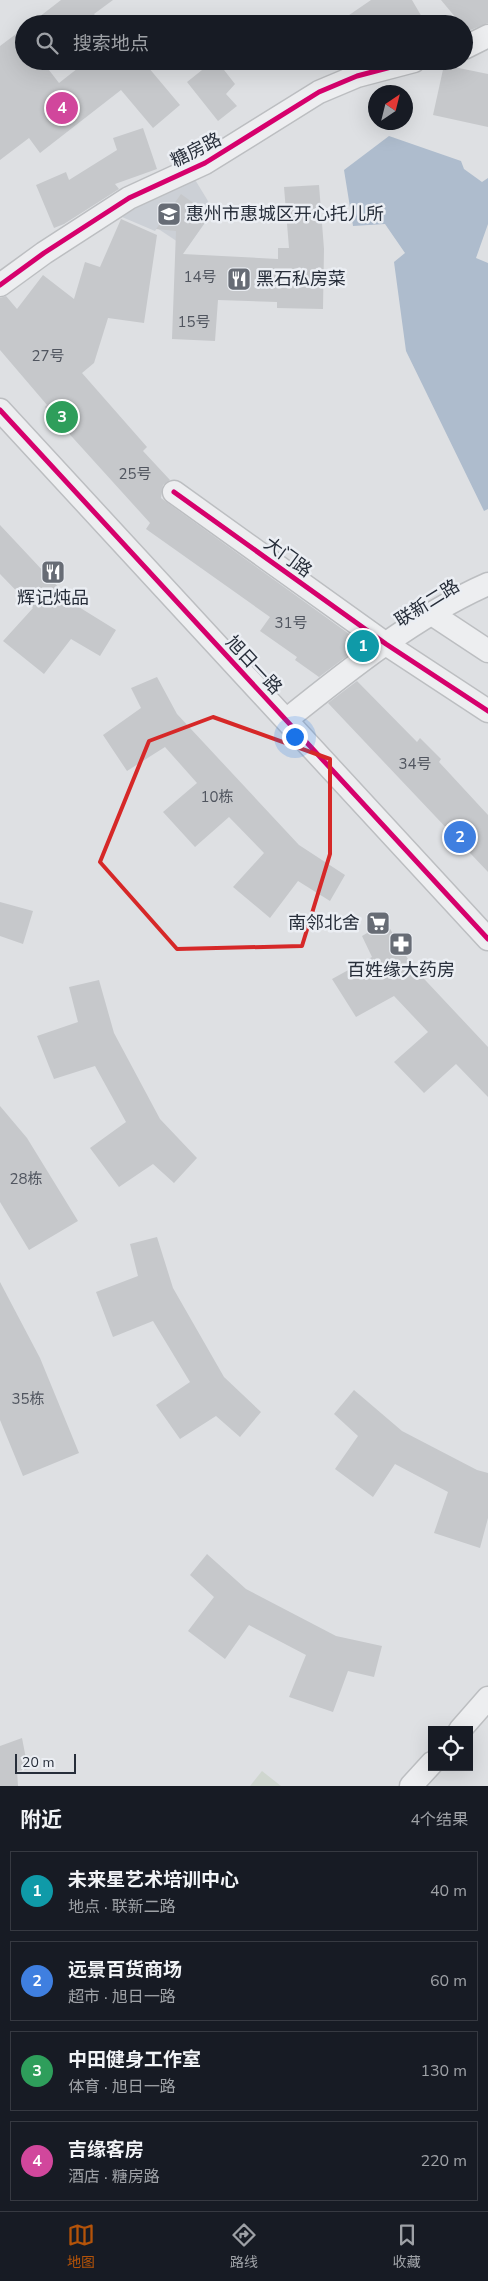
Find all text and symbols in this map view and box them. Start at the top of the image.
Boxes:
search box [15,15,473,70]
icon: search [33,29,61,57]
text: 搜索地点 [73,31,149,57]
north arrow [368,85,413,130]
pin: 4 [46,89,78,127]
street label: 糖房路 [166,127,226,173]
school or university icon: 惠州市惠城区开心托儿所 [156,201,182,227]
place label: 惠州市惠城区开心托儿所 [186,202,384,226]
restaurant icon: 黑石私房菜 [226,266,252,292]
house number: 14号 [183,267,217,287]
place label: 黑石私房菜 [256,267,346,291]
house number: 15号 [177,312,211,332]
house number: 27号 [31,346,65,366]
pin: 3 [46,398,78,436]
house number: 25号 [118,464,152,484]
street label: 大门路 [259,531,317,583]
restaurant icon: 辉记炖品 [40,559,66,585]
street label: 联新二路 [390,574,464,632]
place label: 辉记炖品 [17,586,89,610]
house number: 31号 [274,613,308,633]
pin: 1 [347,627,379,665]
street label: 旭日一路 [221,630,287,700]
your location [282,724,308,750]
house number: 34号 [398,754,432,774]
house number: 10栋 [200,787,234,807]
pin: 2 [444,818,476,856]
supermarket icon: 南邻北舍 [365,910,391,936]
place label: 南邻北舍 [288,911,360,935]
pharmacy icon: 百姓缘大药房 [388,931,414,957]
place label: 百姓缘大药房 [347,958,455,982]
house number: 28栋 [9,1169,43,1189]
house number: 35栋 [11,1389,45,1409]
map controls [428,1726,473,1771]
button: locate [428,1726,473,1771]
scale bar [15,1751,76,1774]
text: 20 m [22,1753,54,1772]
text: 附近 [20,1806,62,1834]
text: 4个结果 [410,1809,468,1831]
text: 未来星艺术培训中心 [68,1867,239,1893]
text: 1 [32,1880,42,1902]
text: 40 m [430,1880,467,1902]
text: 地点 · 联新二路 [68,1896,176,1918]
text: 远景百货商场 [68,1957,182,1983]
text: 2 [32,1970,42,1992]
text: 60 m [430,1970,467,1992]
text: 超市 · 旭日一路 [68,1986,176,2008]
text: 中田健身工作室 [68,2047,201,2073]
text: 3 [32,2060,42,2082]
text: 130 m [420,2060,467,2082]
text: 体育 · 旭日一路 [68,2076,176,2098]
text: 吉缘客房 [68,2137,144,2163]
text: 4 [32,2150,42,2172]
text: 220 m [420,2150,467,2172]
text: 酒店 · 糖房路 [68,2166,160,2188]
tab: 地图 [67,2221,95,2272]
tab: 路线 [230,2221,258,2272]
tab: 收藏 [393,2221,421,2272]

